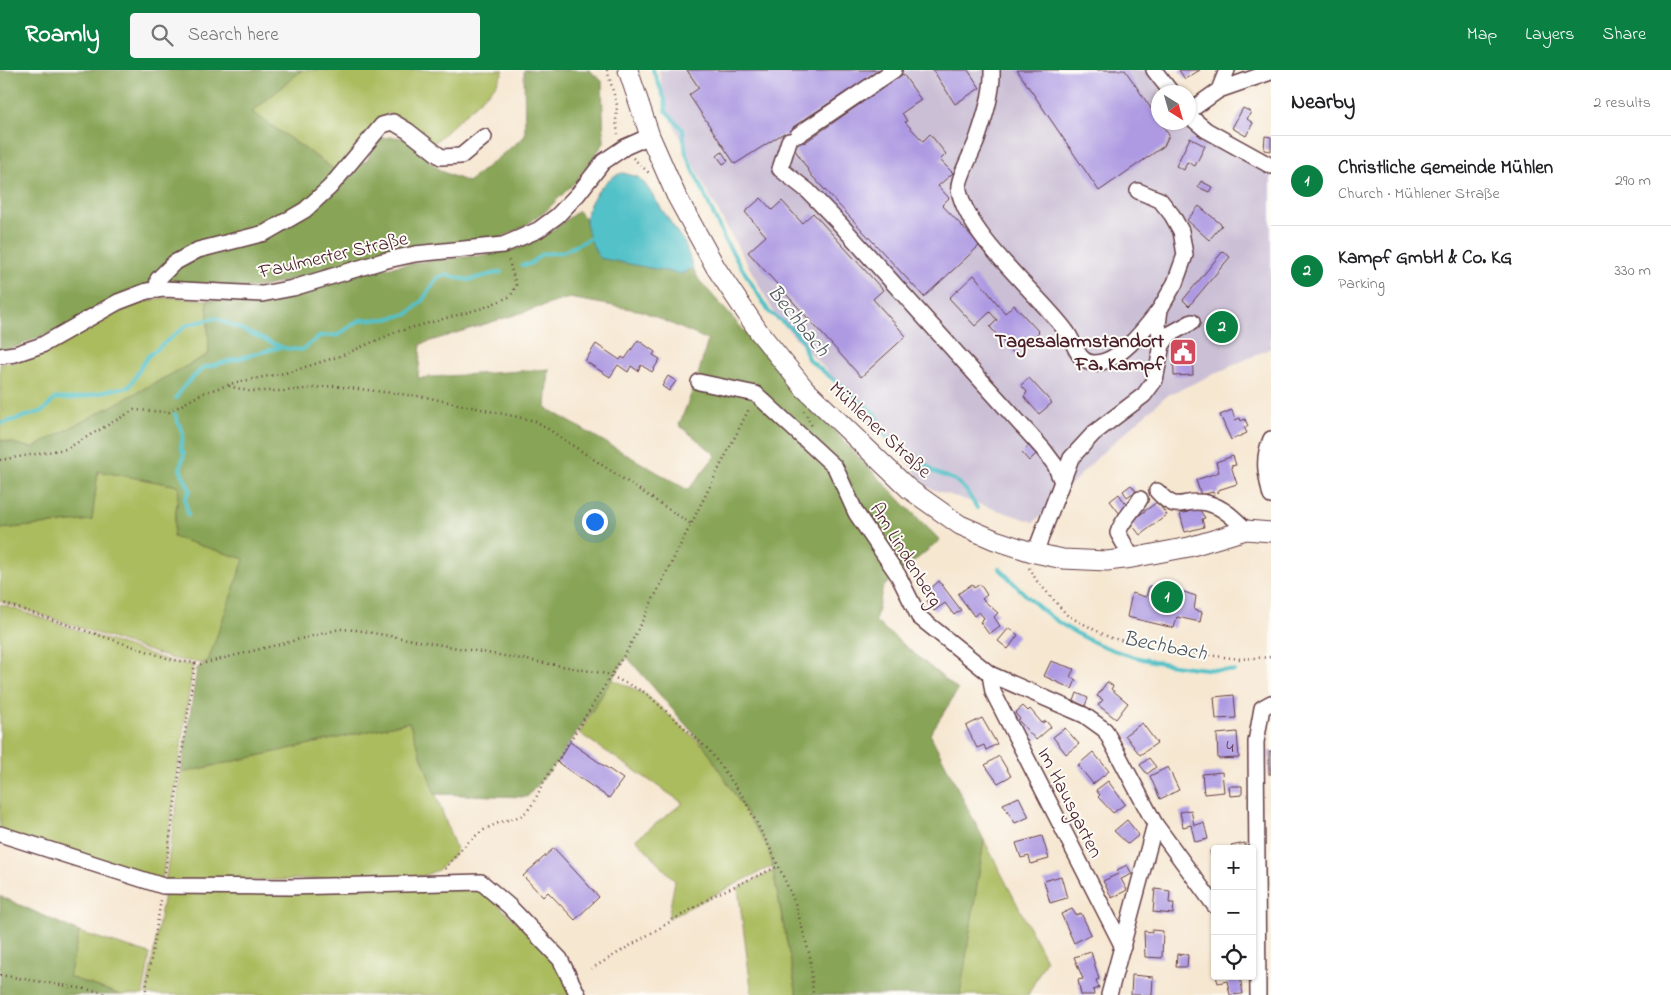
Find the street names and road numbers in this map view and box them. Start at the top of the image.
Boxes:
street label: Faulmerter Straße [255,225,411,288]
street label: Mühlener Straße [821,375,937,486]
street label: Am Lindenberg [860,497,949,614]
street label: Im Hausgarten [1028,743,1109,864]

